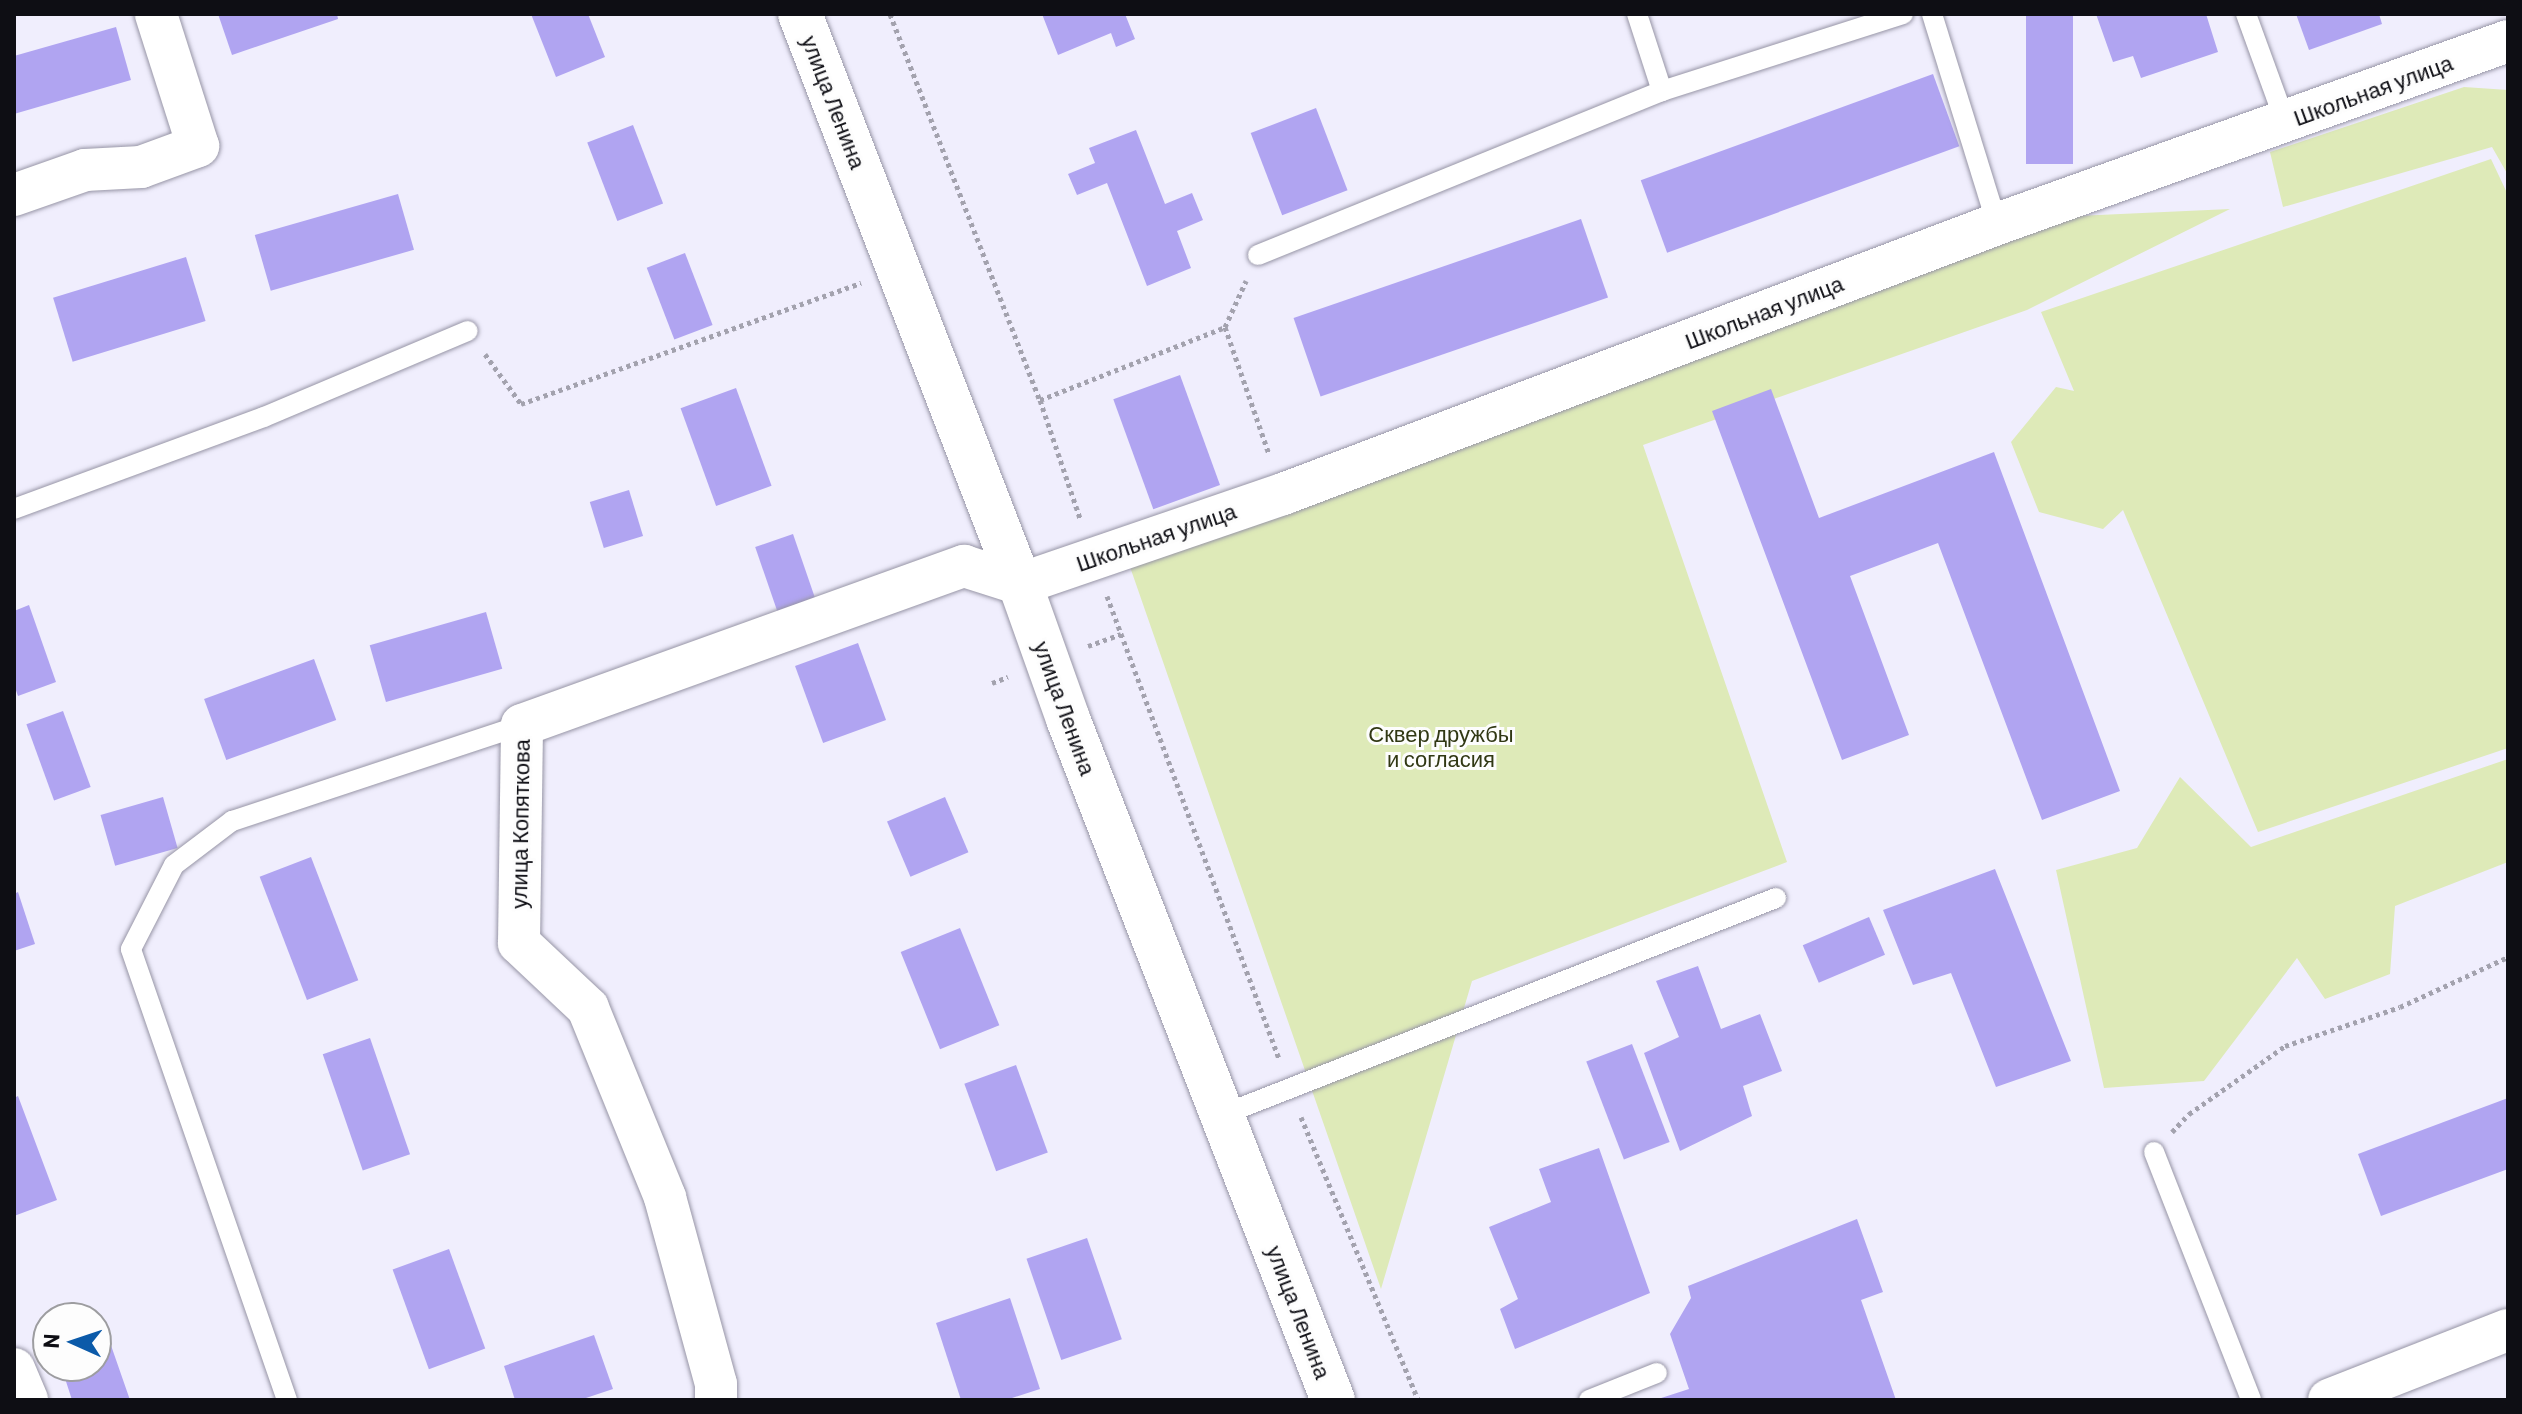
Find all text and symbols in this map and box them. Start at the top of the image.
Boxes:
street label: улица Ленина [797,32,871,172]
street label: Школьная улица [2290,49,2456,131]
street label: Школьная улица [1681,270,1847,354]
street label: Школьная улица [1073,497,1239,577]
street label: улица Ленина [1029,638,1101,778]
park label: Сквер дружбы и согласия [1368,720,1514,772]
street label: улица Копяткова [505,739,535,909]
street label: улица Ленина [1262,1242,1336,1382]
north arrow [32,1302,112,1382]
text: N [37,1333,63,1349]

